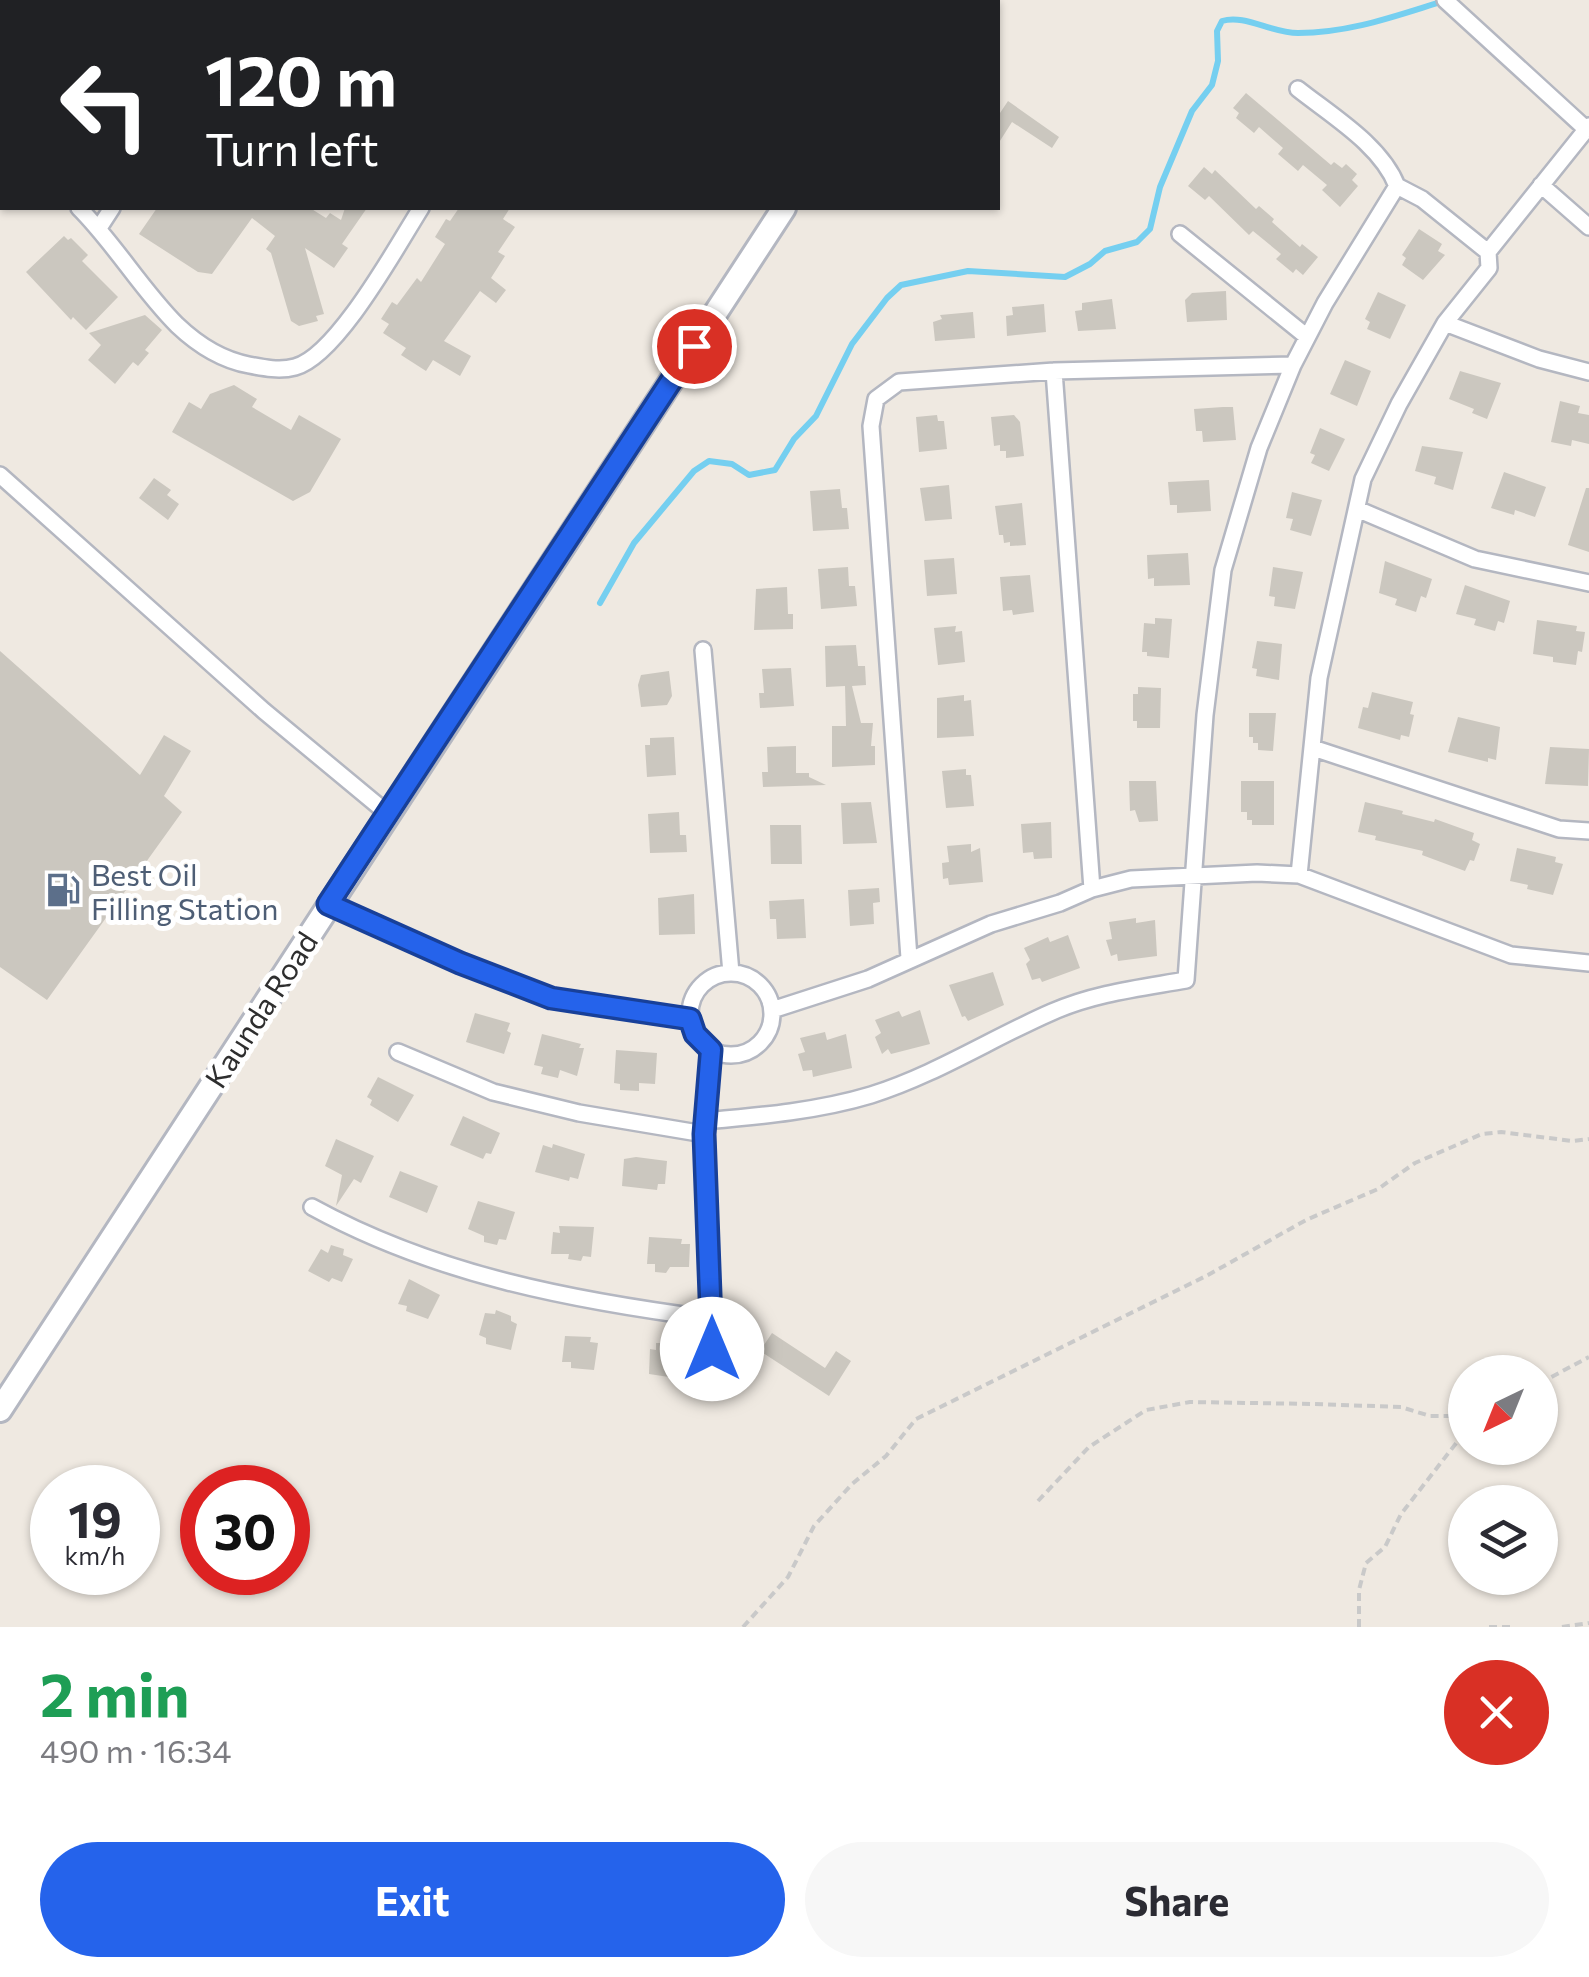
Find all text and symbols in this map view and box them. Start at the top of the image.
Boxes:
text: 120 m [205,35,397,120]
icon: left [40,40,170,170]
text: Turn left [205,120,379,175]
pin [652,304,737,389]
icon: arrive [667,319,722,374]
place label: Best Oil Filling Station [91,855,278,926]
fuel station icon: Best Oil Filling Station [44,871,82,909]
street label: Kaunda Road [196,924,324,1094]
position arrow [660,1297,764,1401]
north arrow [1448,1355,1558,1465]
map controls [1448,1355,1558,1595]
speed limit sign: 30 [180,1465,310,1595]
button: layers [1448,1485,1558,1595]
text: 19 [68,1487,122,1548]
text: km/h [65,1540,125,1570]
text: 2 min [40,1656,189,1729]
button: close [1444,1660,1549,1765]
text: 490 m · 16:34 [40,1730,231,1770]
button: Exit [40,1842,785,1957]
button: Share [805,1842,1549,1957]

